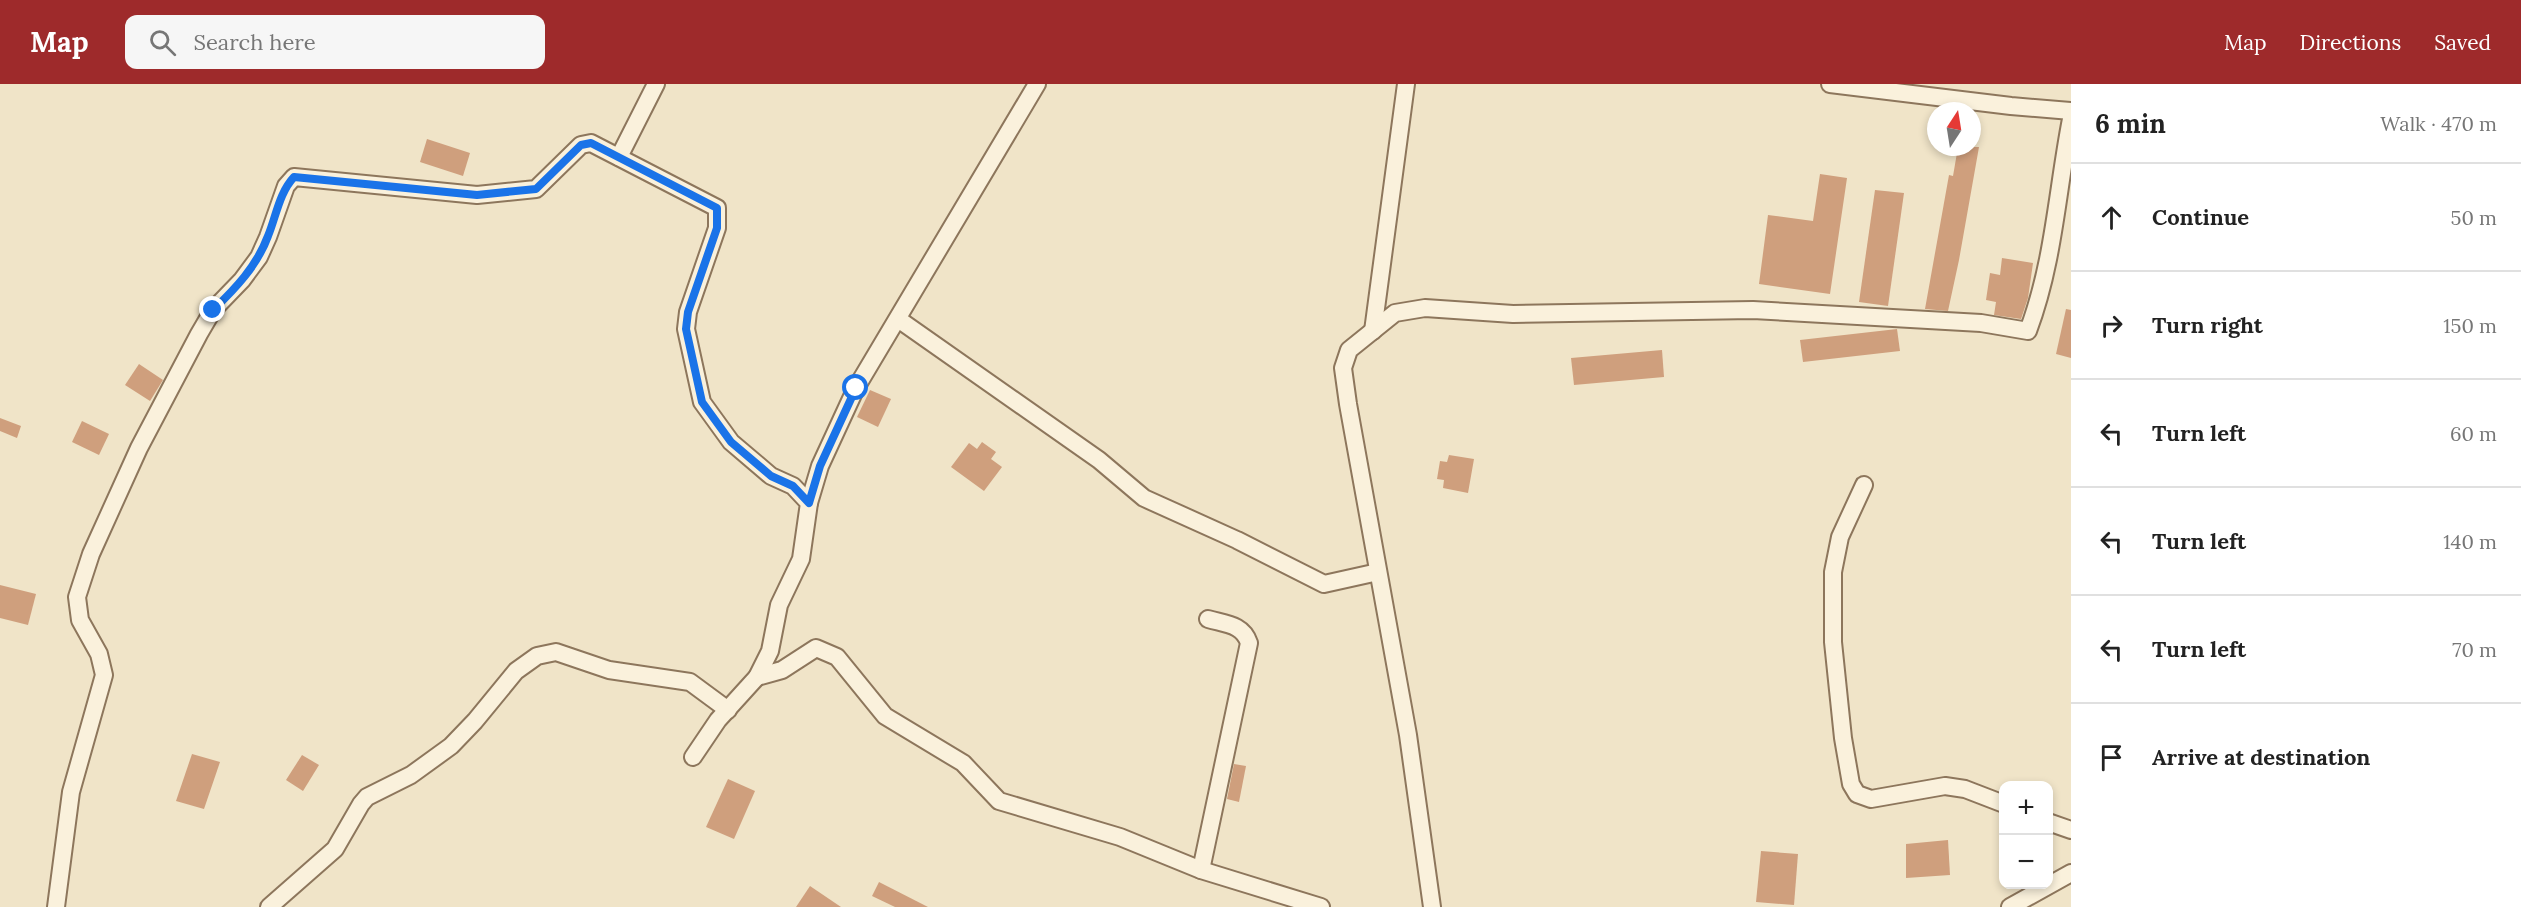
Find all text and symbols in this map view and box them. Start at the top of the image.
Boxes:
search box [125,15,545,69]
text: Map [30,24,89,60]
icon: search [146,26,179,59]
text: Search here [194,28,316,56]
text: Map [2224,29,2267,56]
text: Directions [2300,29,2401,56]
text: Saved [2434,29,2491,56]
north arrow [1927,102,1981,156]
text: 6 min [2095,107,2166,140]
text: Walk · 470 m [2380,111,2497,136]
icon: ahead [2095,201,2128,234]
text: Continue [2152,203,2249,231]
text: 50 m [2451,205,2497,230]
route end [199,296,225,322]
icon: right [2095,309,2128,342]
text: Turn right [2152,311,2263,339]
text: 150 m [2443,313,2497,338]
route start [842,374,868,400]
icon: left [2095,417,2128,450]
text: Turn left [2152,419,2246,447]
text: 60 m [2450,421,2497,446]
icon: left [2095,525,2128,558]
text: Turn left [2152,527,2246,555]
text: 140 m [2443,529,2497,554]
icon: left [2095,633,2128,666]
text: Turn left [2152,635,2246,663]
text: 70 m [2452,637,2497,662]
icon: arrive [2095,741,2128,774]
text: Arrive at destination [2152,743,2370,771]
map controls [1999,781,2053,889]
button: + [1999,781,2053,835]
button: − [1999,835,2053,889]

